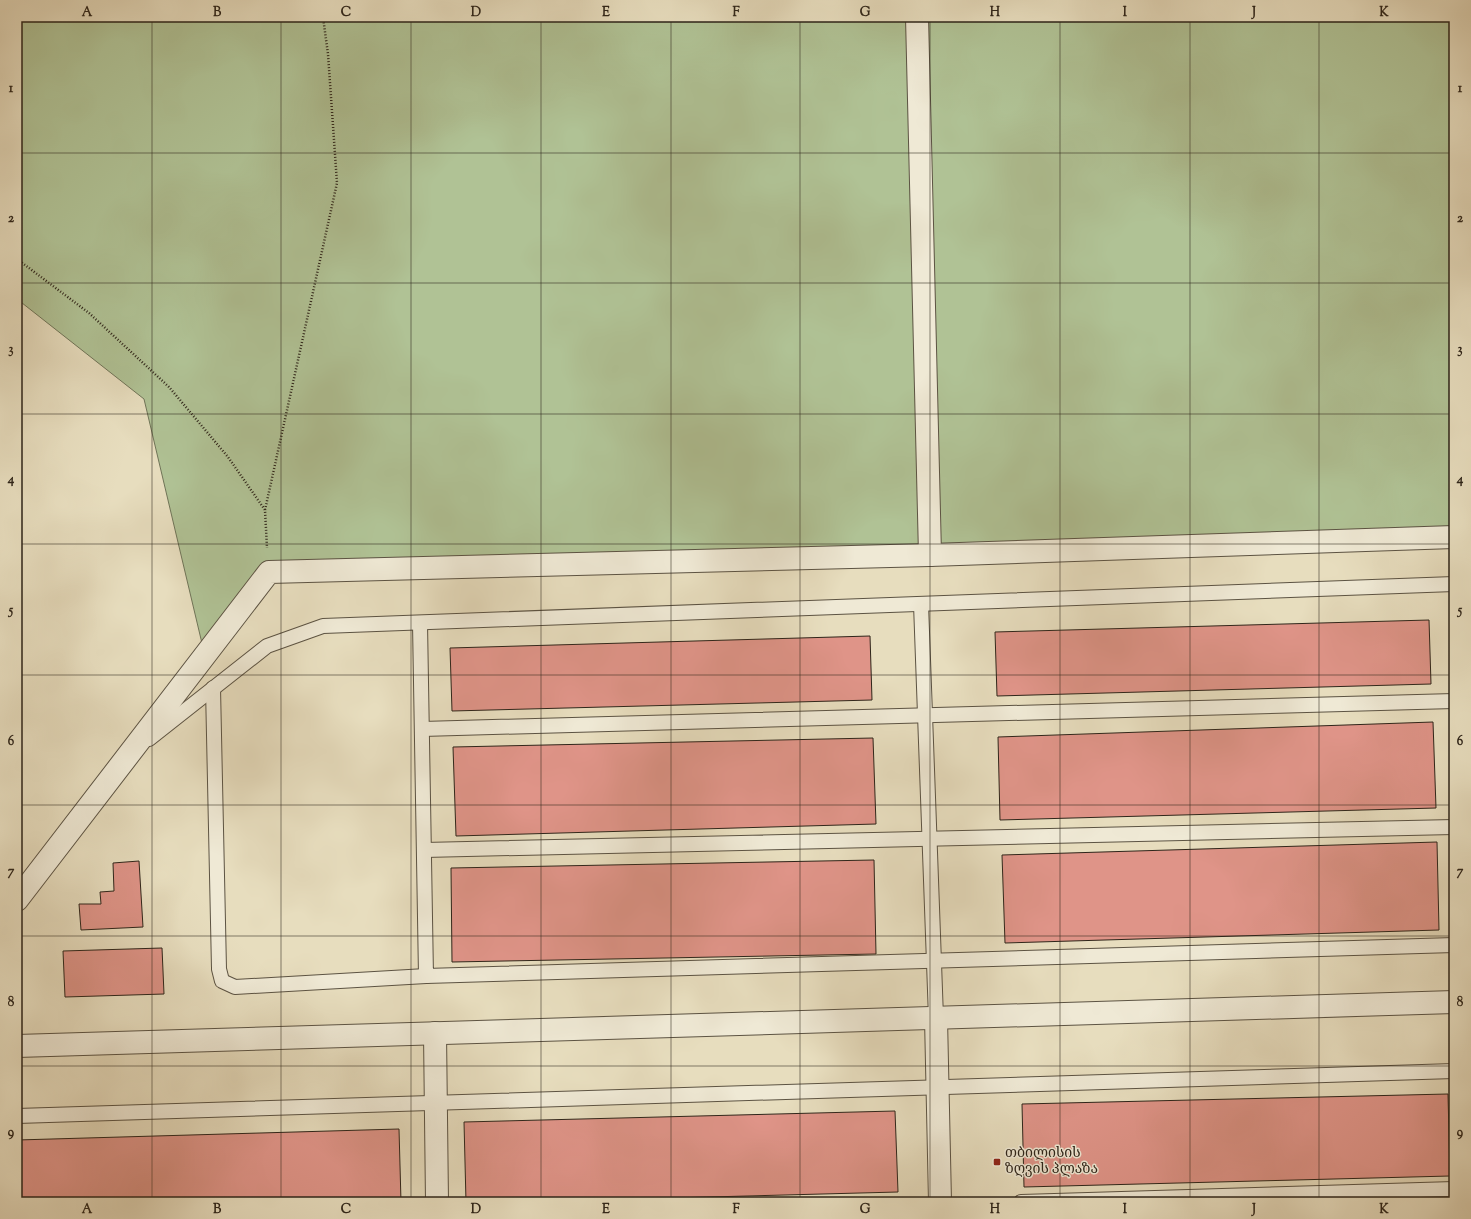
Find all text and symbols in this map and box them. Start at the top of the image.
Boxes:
text: A [82,4,93,22]
text: B [213,4,222,22]
text: C [341,4,351,22]
text: D [471,4,481,22]
text: E [602,4,610,22]
text: F [732,4,740,22]
text: G [860,4,871,22]
text: H [990,4,1001,22]
text: I [1123,4,1128,22]
text: J [1251,4,1256,22]
text: K [1379,4,1389,22]
text: 1 [9,80,14,98]
text: 1 [1458,80,1463,98]
text: 2 [8,210,15,228]
text: 2 [1457,210,1464,228]
text: 3 [8,341,14,359]
text: 3 [1457,341,1463,359]
text: 4 [7,471,15,489]
text: 4 [1456,471,1464,489]
text: 5 [8,602,14,620]
text: 5 [1457,602,1463,620]
text: 6 [8,733,15,751]
text: 6 [1457,733,1464,751]
text: 7 [8,863,15,881]
text: 7 [1457,863,1464,881]
text: 8 [8,994,15,1012]
text: 8 [1457,994,1464,1012]
text: 9 [8,1124,15,1142]
text: 9 [1457,1124,1464,1142]
place label: თბილისის ზღვის პლაზა [1005,1144,1098,1180]
marker: თბილისის ზღვის პლაზა [992,1157,1002,1167]
text: A [82,1201,93,1219]
text: B [213,1201,222,1219]
text: C [341,1201,351,1219]
text: D [471,1201,481,1219]
text: E [602,1201,610,1219]
text: F [732,1201,740,1219]
text: G [860,1201,871,1219]
text: H [990,1201,1001,1219]
text: I [1123,1201,1128,1219]
text: J [1251,1201,1256,1219]
text: K [1379,1201,1389,1219]

